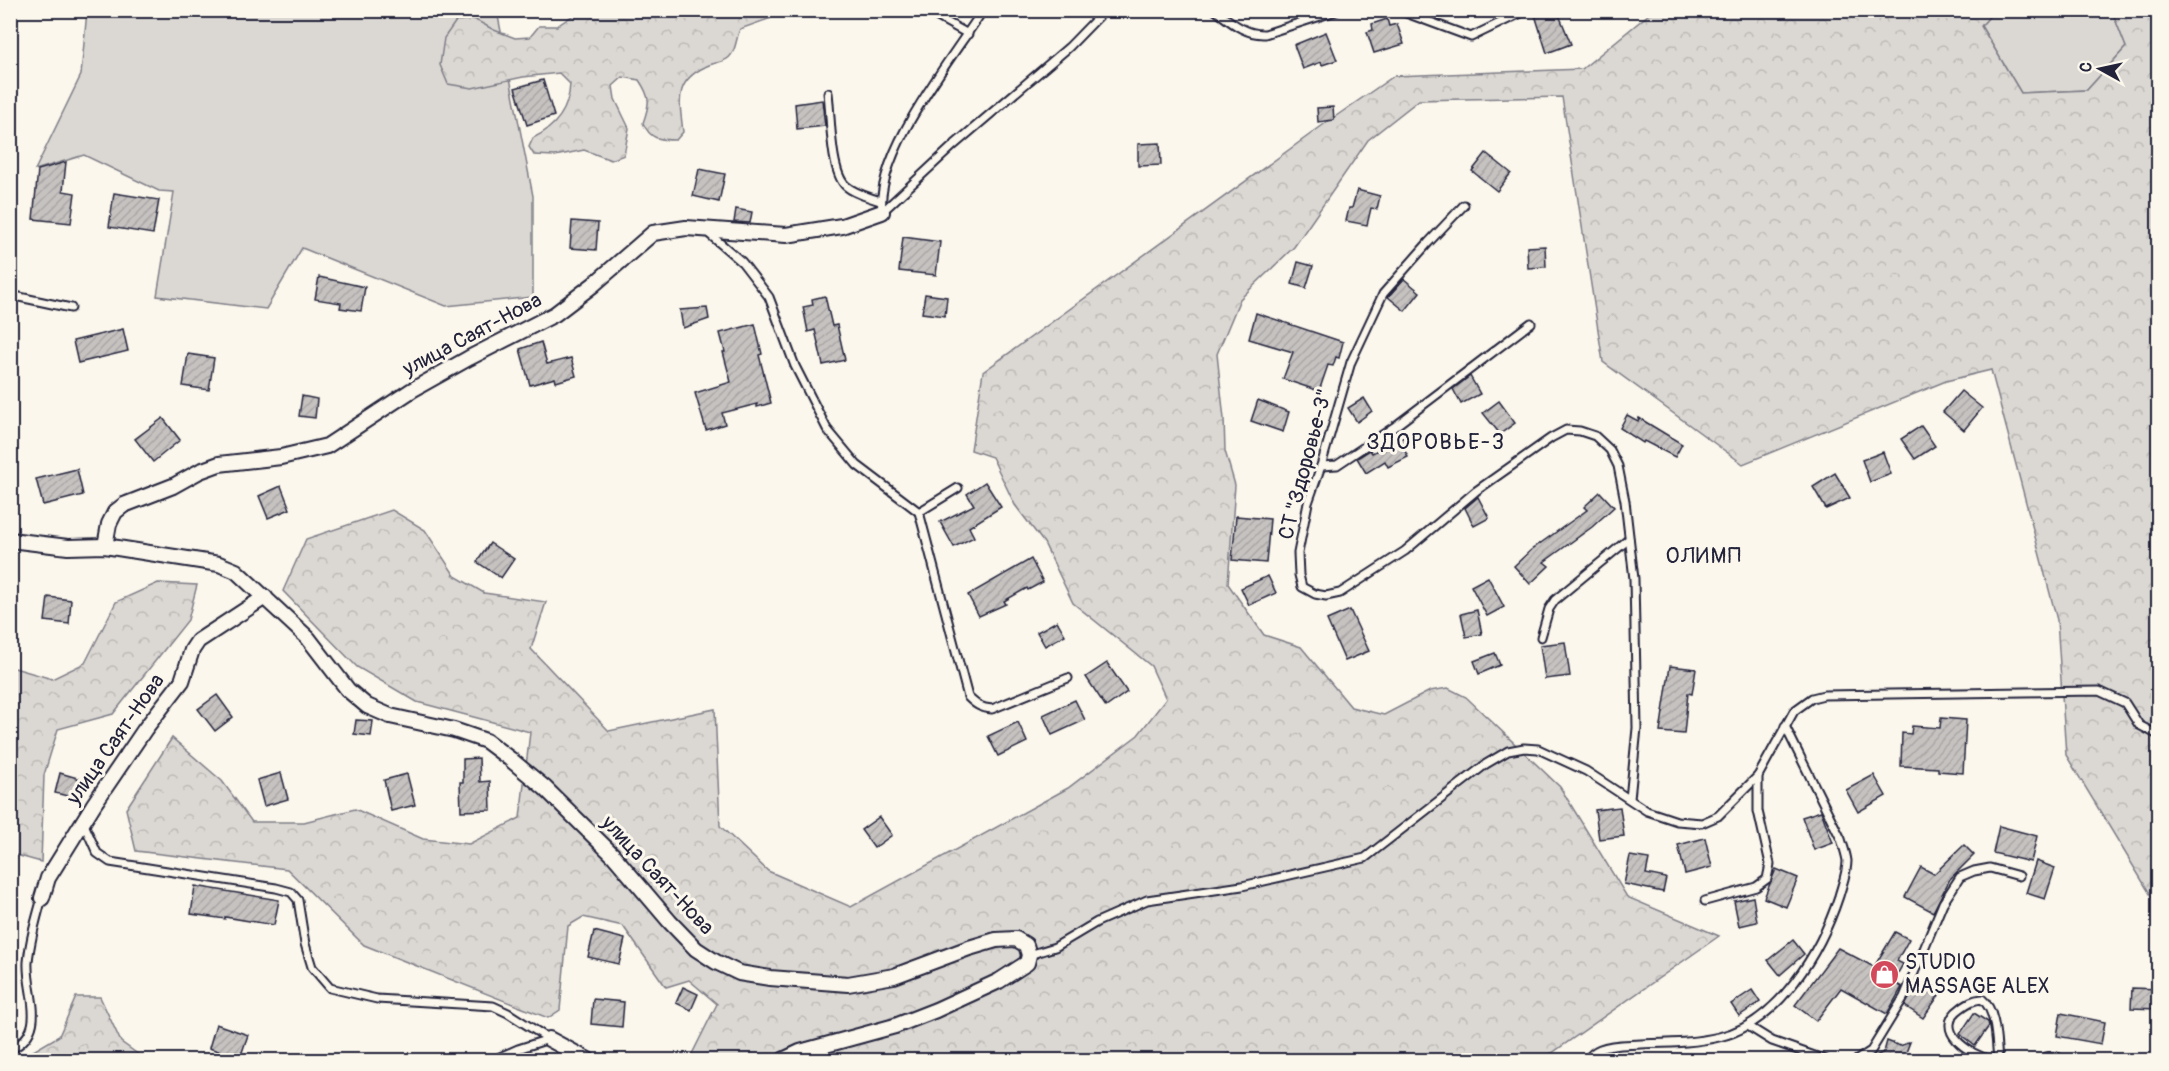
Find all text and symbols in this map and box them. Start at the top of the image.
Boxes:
north arrow [2070,39,2130,99]
text: С [2076,61,2097,73]
street label: улица Саят-Нова [397,286,546,383]
street label: СТ "Здоровье-3" [1272,386,1339,542]
district label: ЗДОРОВЬЕ-3 [1366,428,1506,456]
district label: ОЛИМП [1666,542,1742,570]
street label: улица Саят-Нова [60,669,171,811]
street label: улица Саят-Нова [595,809,720,941]
place label: STUDIO MASSAGE ALEX [1905,949,2050,1000]
shop icon: STUDIO MASSAGE ALEX [1868,958,1900,990]

